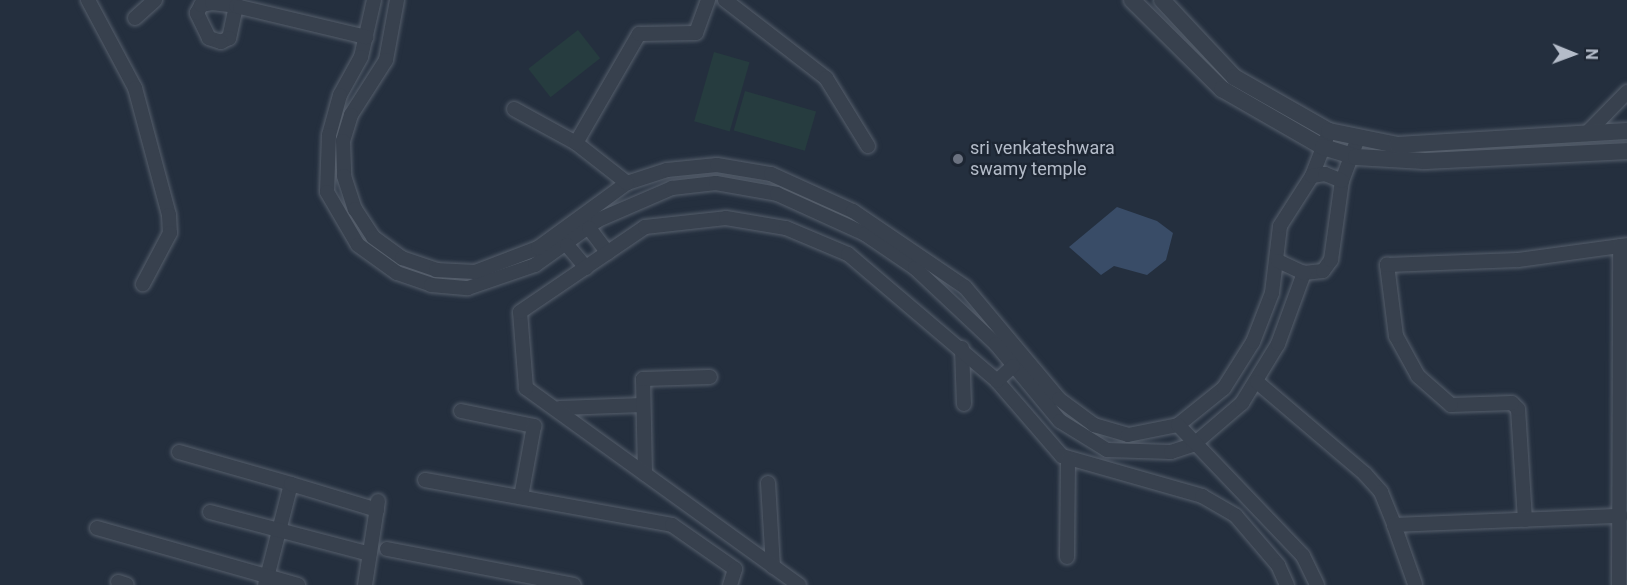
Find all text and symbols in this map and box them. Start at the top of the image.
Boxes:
north arrow [1543,24,1603,84]
text: N [1582,49,1601,60]
place label: sri venkateshwara swamy temple [970,138,1115,180]
marker: sri venkateshwara swamy temple [951,152,965,166]

